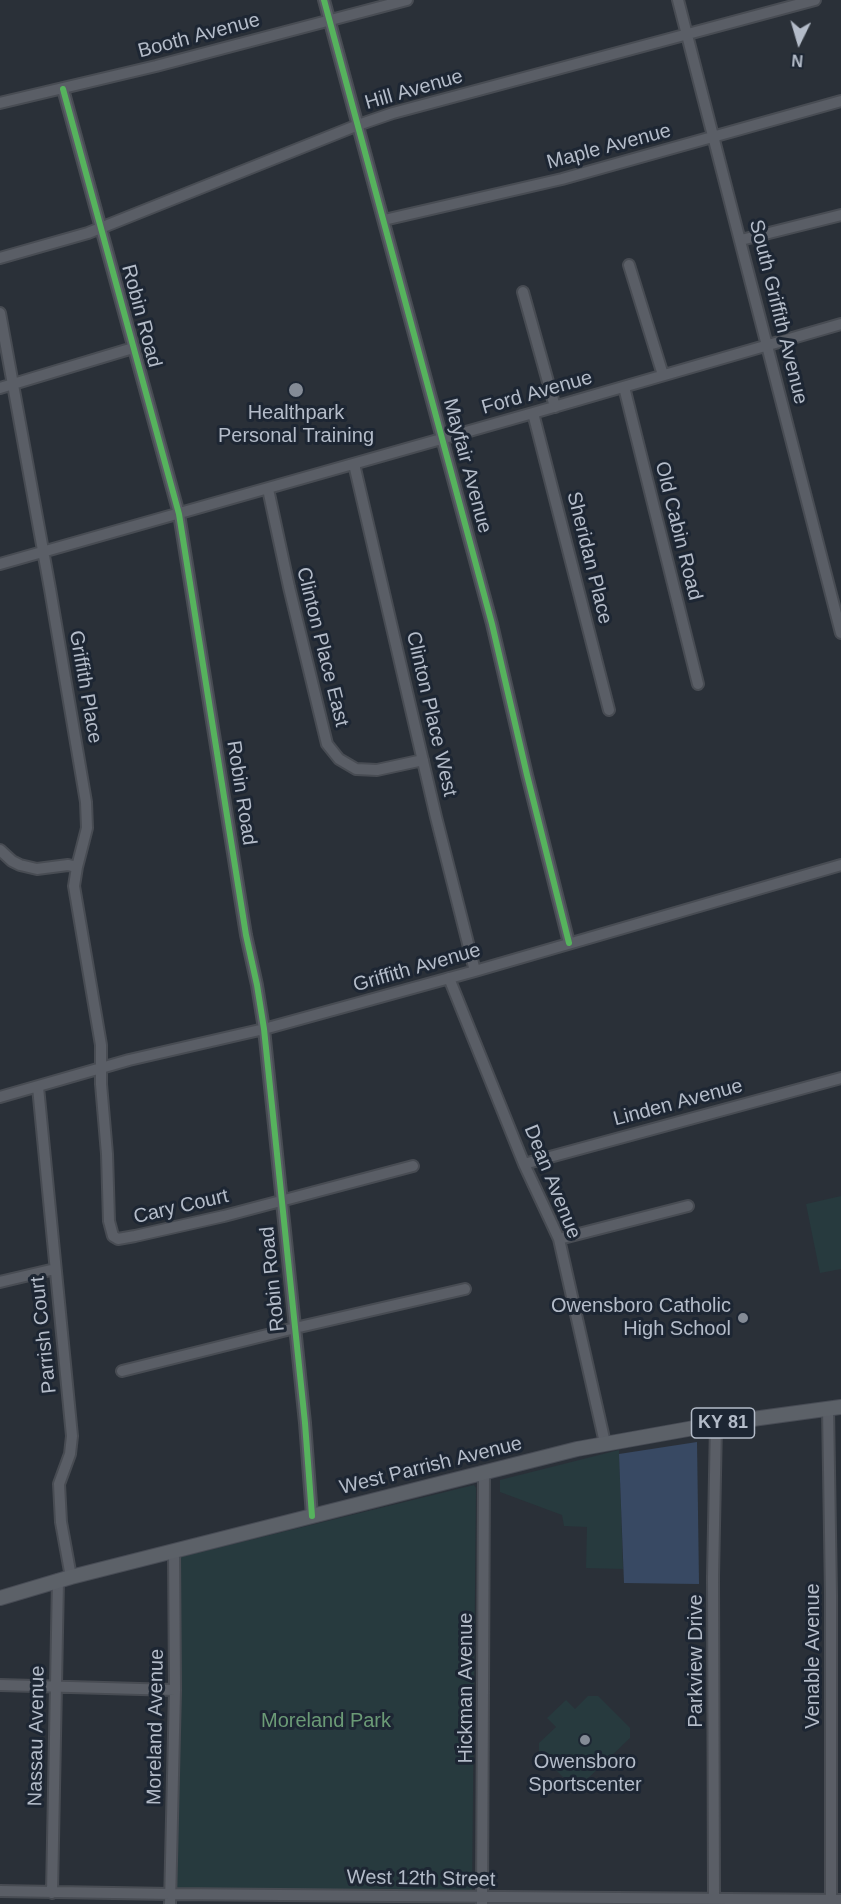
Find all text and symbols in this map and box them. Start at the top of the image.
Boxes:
street label: Booth Avenue [135,8,263,64]
north arrow [769,12,829,72]
text: N [791,51,804,69]
street label: Hill Avenue [362,65,466,115]
street label: Maple Avenue [544,119,674,175]
street label: South Griffith Avenue [743,217,813,407]
street label: Robin Road [116,262,166,370]
street label: Ford Avenue [479,366,595,420]
marker: Healthpark Personal Training [287,381,305,399]
street label: Mayfair Avenue [437,396,497,536]
place label: Healthpark Personal Training [218,401,374,448]
street label: Old Cabin Road [649,459,707,603]
street label: Sheridan Place [561,489,617,627]
street label: Clinton Place East [291,565,353,729]
street label: Griffith Place [63,629,107,745]
street label: Clinton Place West [400,629,462,799]
street label: Robin Road [221,739,261,847]
street label: Griffith Avenue [350,938,484,998]
street label: Linden Avenue [611,1074,745,1132]
street label: Dean Avenue [518,1121,586,1243]
street label: Cary Court [131,1184,231,1230]
street label: Robin Road [256,1225,290,1333]
street label: Parrish Court [26,1275,62,1395]
place label: Owensboro Catholic High School [551,1294,731,1341]
marker: Owensboro Catholic High School [736,1311,750,1325]
road number: KY 81 [692,1408,754,1438]
street label: West Parrish Avenue [337,1432,525,1500]
street label: Venable Avenue [801,1583,825,1729]
street label: Parkview Drive [684,1594,708,1728]
street label: Hickman Avenue [454,1613,478,1763]
street label: Moreland Avenue [143,1649,169,1805]
street label: Nassau Avenue [24,1665,50,1807]
park label: Moreland Park [261,1709,391,1733]
marker: Owensboro Sportscenter [578,1733,592,1747]
place label: Owensboro Sportscenter [528,1750,642,1797]
street label: West 12th Street [347,1866,495,1892]

